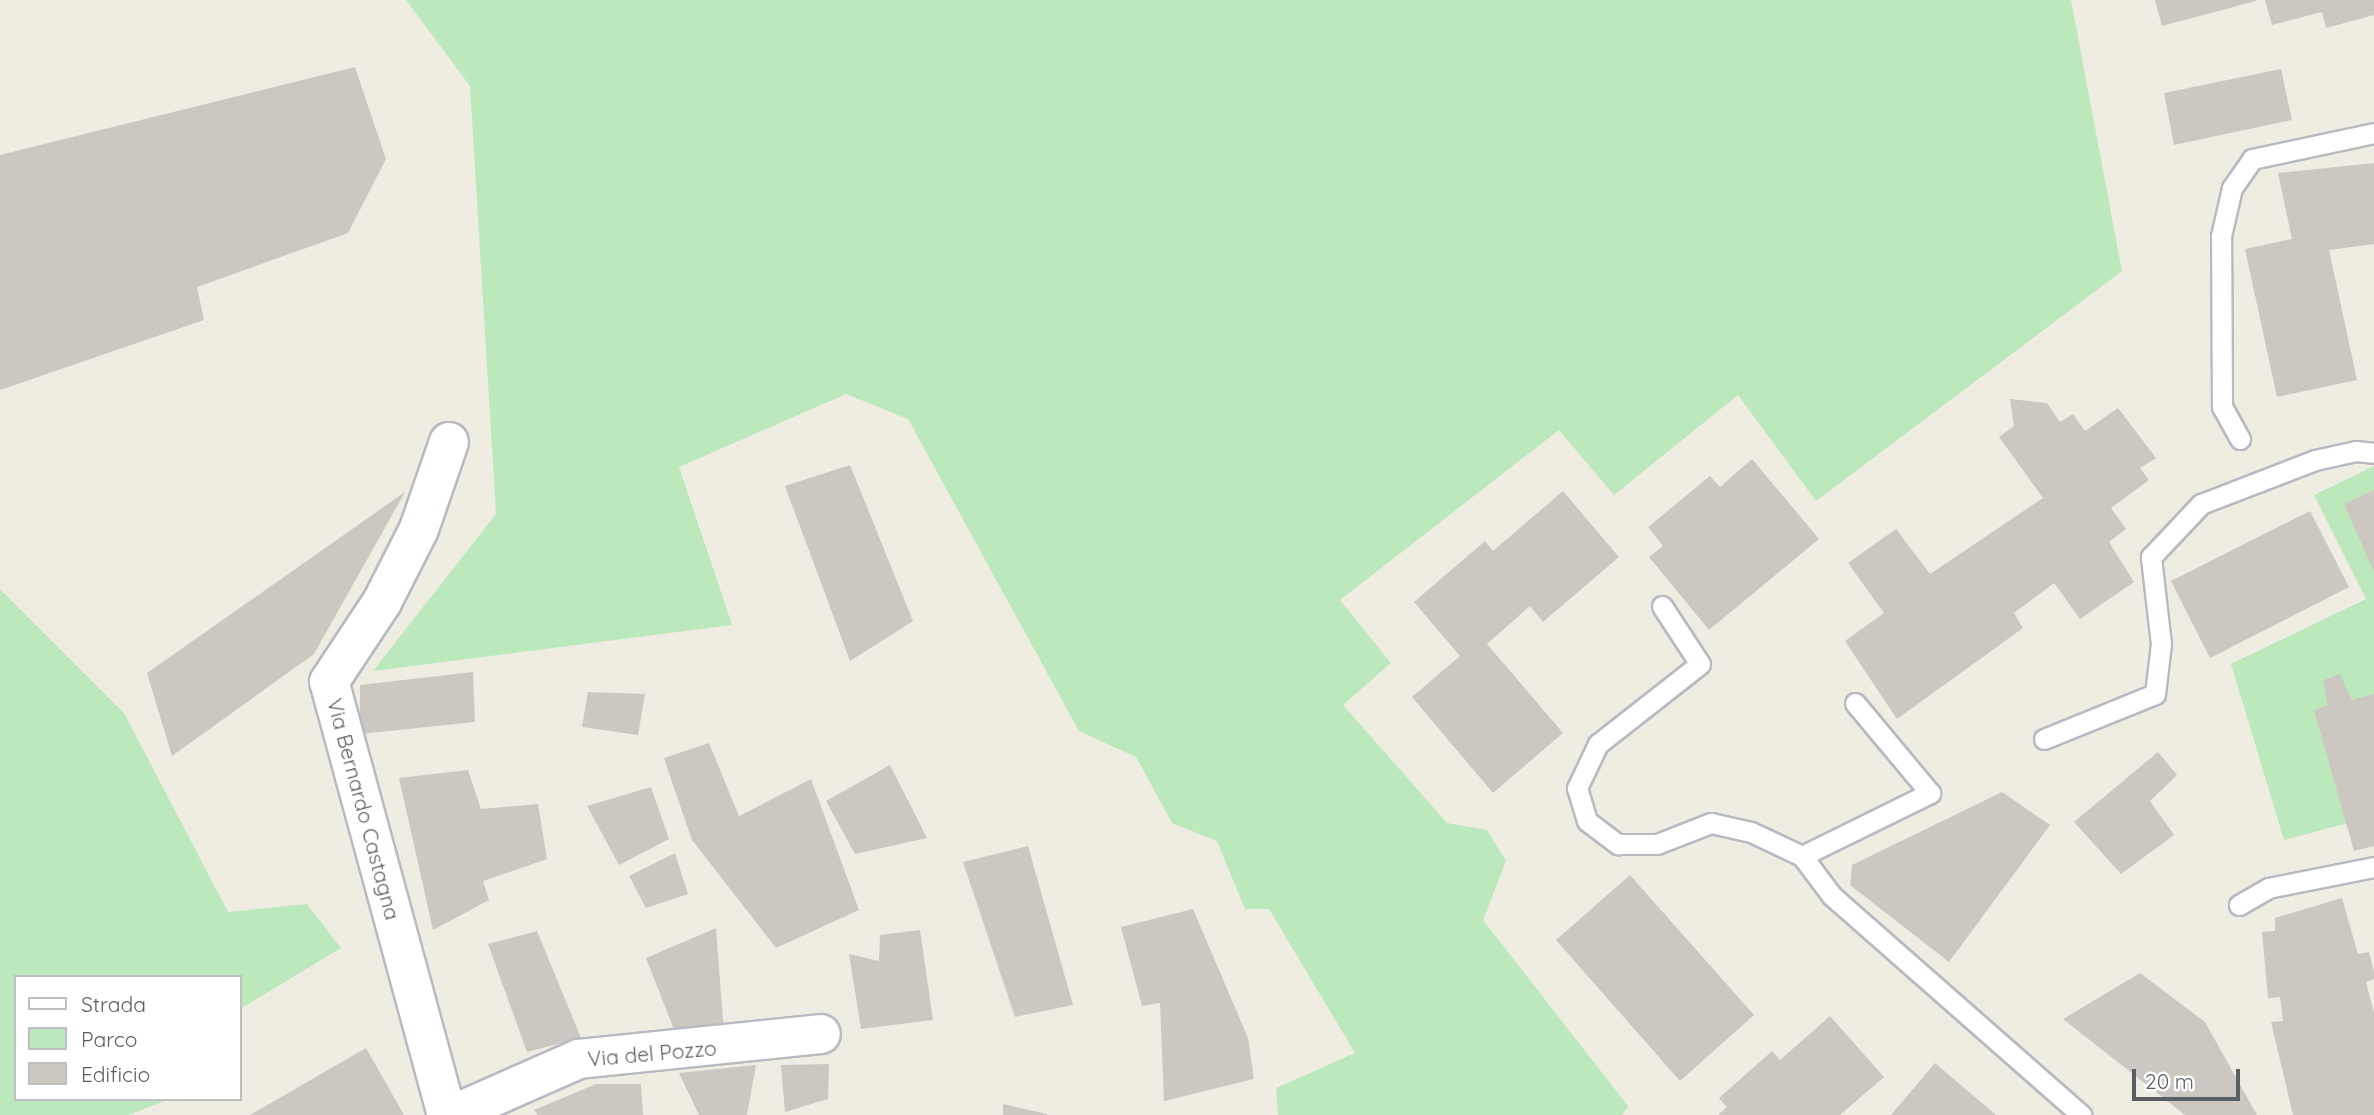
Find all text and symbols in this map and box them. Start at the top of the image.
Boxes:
street label: Via Bernardo Castagna [322,696,406,922]
legend [14,975,242,1101]
text: Strada [81,991,146,1017]
text: Parco [81,1026,137,1052]
street label: Via del Pozzo [586,1035,718,1071]
scale bar [2136,1056,2244,1100]
text: Edificio [81,1061,150,1087]
text: 20 m [2145,1068,2194,1094]

